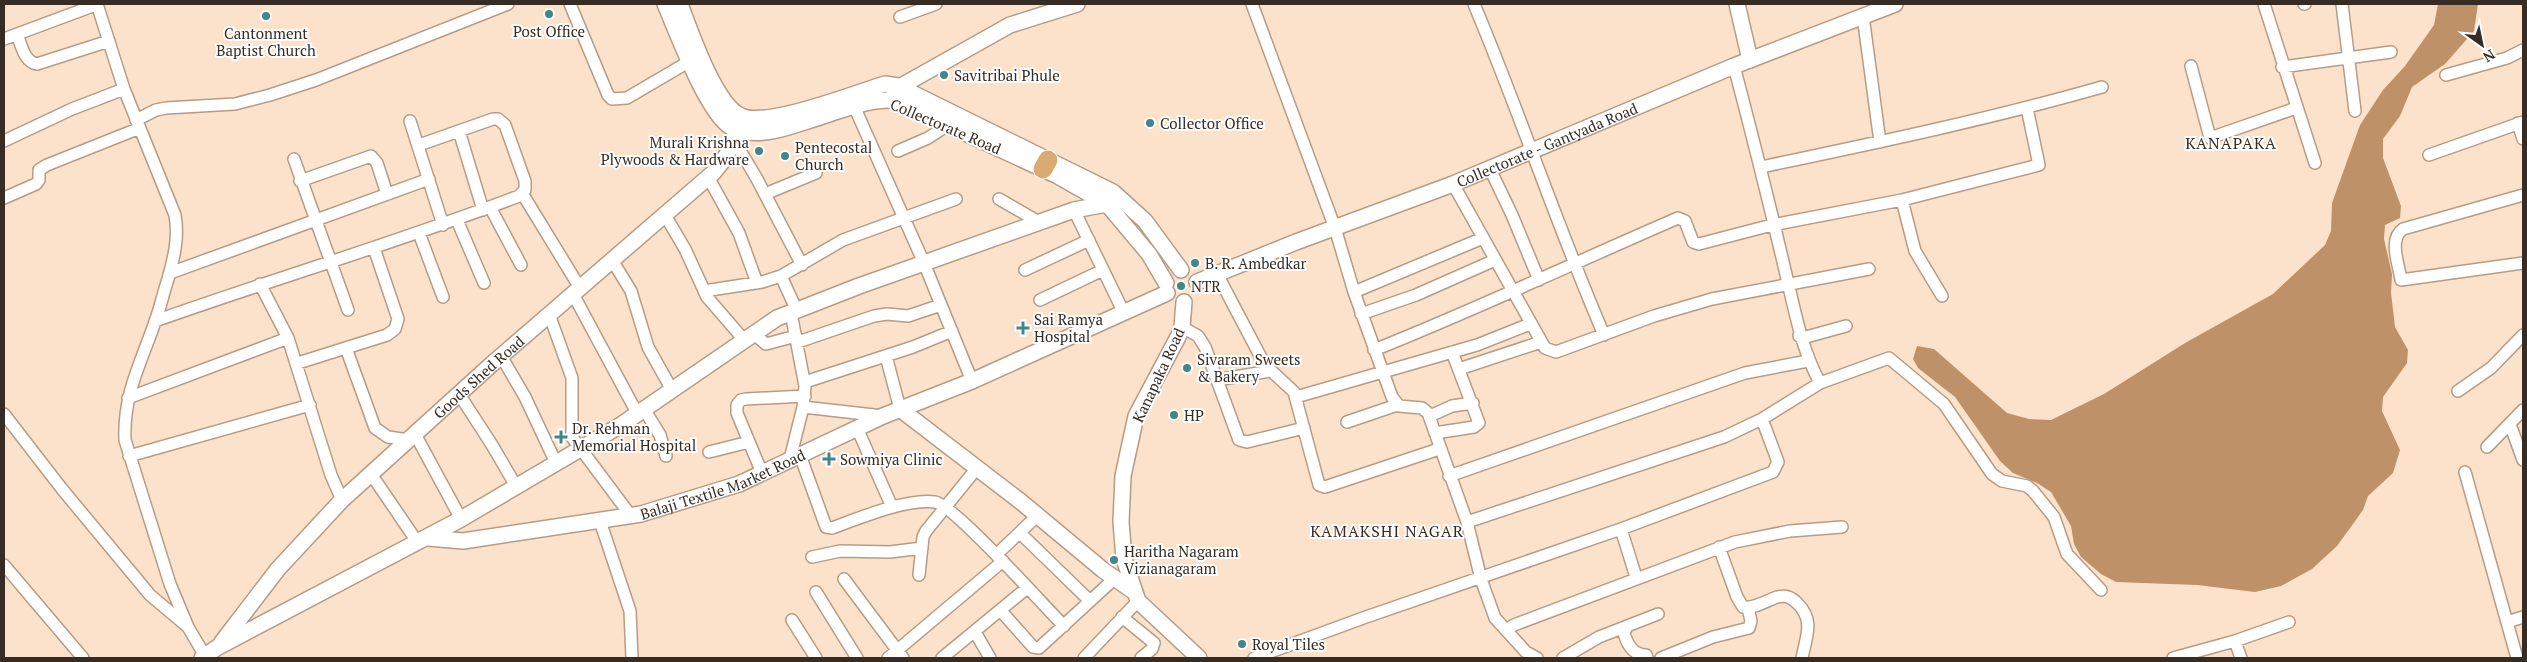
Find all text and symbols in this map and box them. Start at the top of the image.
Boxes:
marker: Post Office [543,8,555,20]
marker: Cantonment Baptist Church [260,10,272,22]
north arrow [2457,20,2507,70]
place label: Post Office [513,21,585,41]
place label: Cantonment Baptist Church [216,23,316,60]
text: N [2479,45,2499,67]
place label: Savitribai Phule [954,65,1060,85]
marker: Savitribai Phule [938,69,950,81]
street label: Collectorate Road [888,94,1004,158]
street label: Collectorate - Gantyada Road [1453,98,1640,191]
place label: Collector Office [1160,113,1264,133]
marker: Collector Office [1144,117,1156,129]
place label: Murali Krishna Plywoods & Hardware [601,132,749,169]
district label: KANAPAKA [2185,132,2277,154]
place label: Pentecostal Church [795,137,872,174]
marker: Murali Krishna Plywoods & Hardware [753,145,765,157]
marker: Pentecostal Church [779,150,791,162]
place label: B. R. Ambedkar [1205,253,1307,273]
marker: B. R. Ambedkar [1189,257,1201,269]
place label: NTR [1191,276,1221,296]
marker: NTR [1175,280,1187,292]
place label: Sai Ramya Hospital [1034,309,1103,346]
marker: Sai Ramya Hospital [1016,321,1030,335]
street label: Kanapaka Road [1127,324,1189,426]
street label: Goods Shed Road [429,331,528,423]
place label: Sivaram Sweets & Bakery [1197,349,1301,386]
marker: Sivaram Sweets & Bakery [1181,362,1193,374]
place label: HP [1184,405,1204,425]
marker: HP [1168,409,1180,421]
place label: Dr. Rehman Memorial Hospital [572,418,696,455]
marker: Dr. Rehman Memorial Hospital [554,430,568,444]
street label: Balaji Textile Market Road [638,444,808,524]
place label: Sowmiya Clinic [840,449,942,469]
marker: Sowmiya Clinic [822,452,836,466]
district label: KAMAKSHI NAGAR [1310,520,1464,542]
place label: Haritha Nagaram Vizianagaram [1124,541,1239,578]
marker: Haritha Nagaram Vizianagaram [1108,554,1120,566]
place label: Royal Tiles [1252,634,1325,654]
marker: Royal Tiles [1236,638,1248,650]

